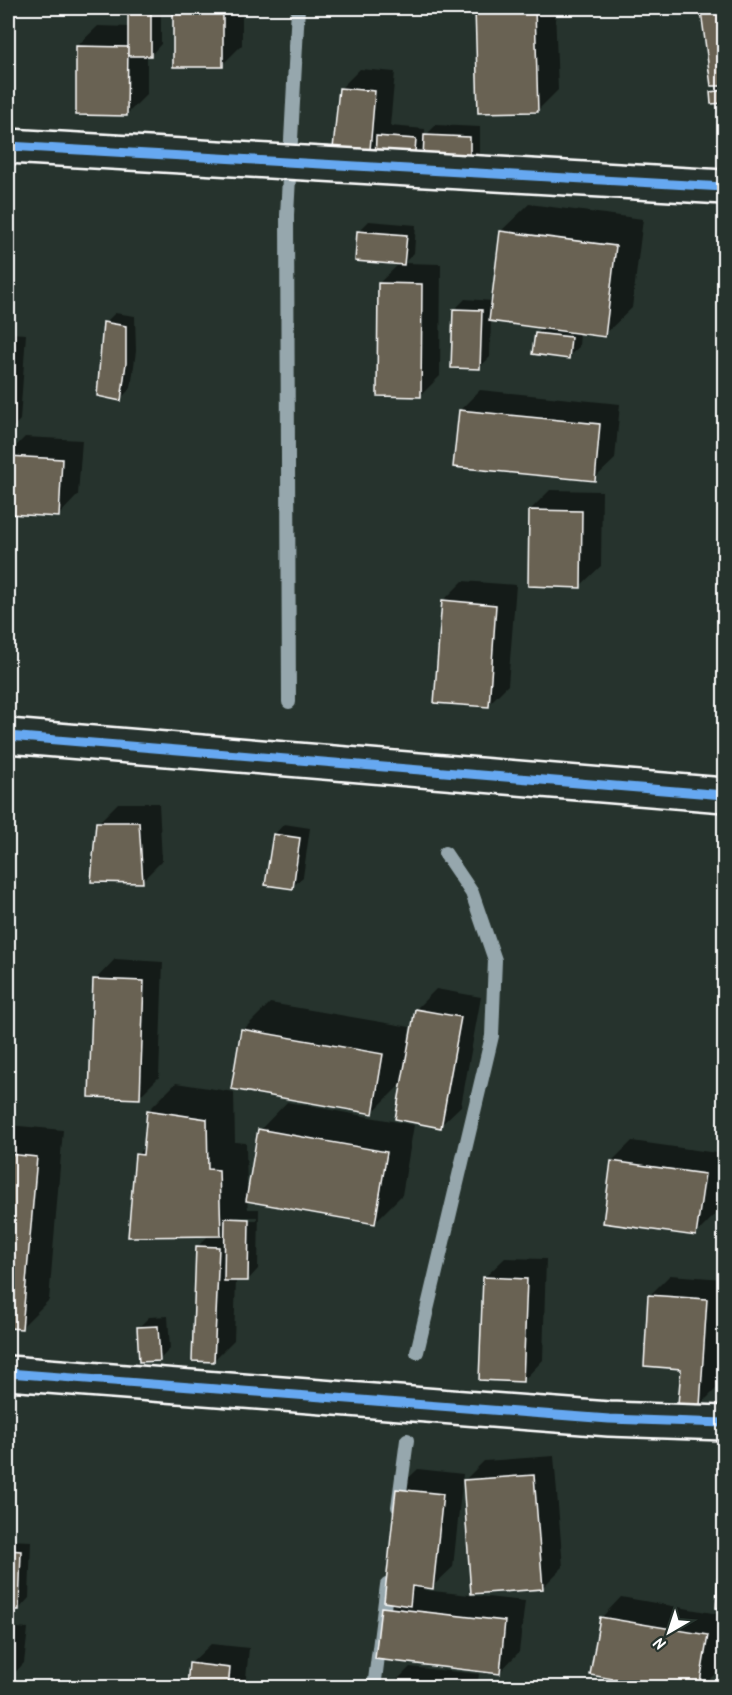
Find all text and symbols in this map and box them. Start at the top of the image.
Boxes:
north arrow [639,1602,699,1662]
text: N [649,1630,672,1655]

